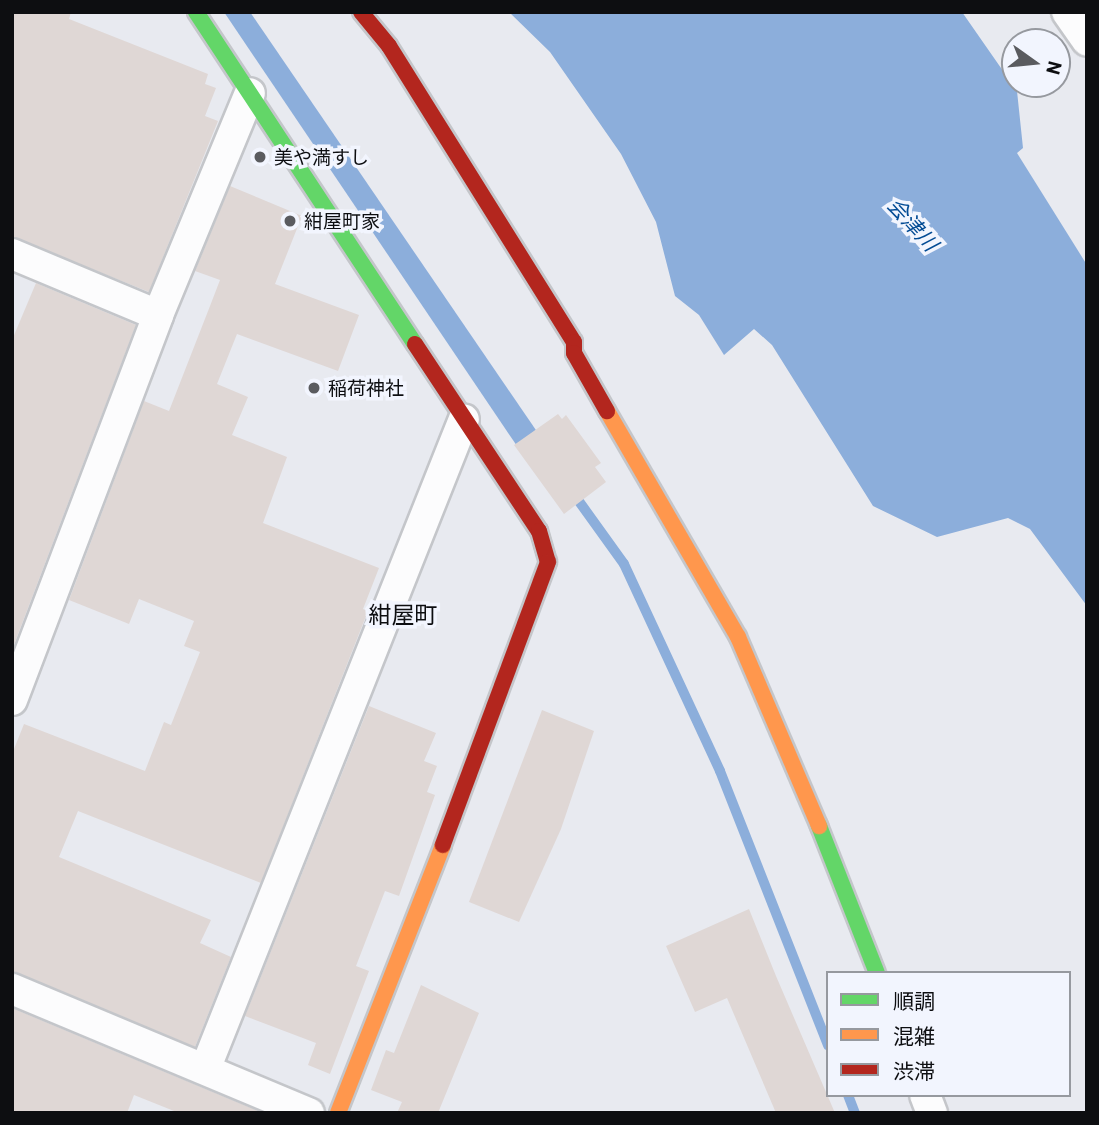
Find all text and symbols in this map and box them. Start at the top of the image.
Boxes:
north arrow [1001,28,1071,98]
text: N [1042,59,1068,77]
place label: 美や満すし [274,146,369,168]
marker: 美や満すし [252,149,268,165]
water label: 会津川 [883,192,943,256]
place label: 紺屋町家 [304,210,380,232]
marker: 紺屋町家 [282,213,298,229]
place label: 稲荷神社 [328,377,404,399]
marker: 稲荷神社 [306,380,322,396]
district label: 紺屋町 [369,600,437,628]
legend [826,971,1071,1097]
text: 順調 [893,988,935,1013]
text: 混雑 [893,1023,935,1048]
text: 渋滞 [893,1058,935,1083]

